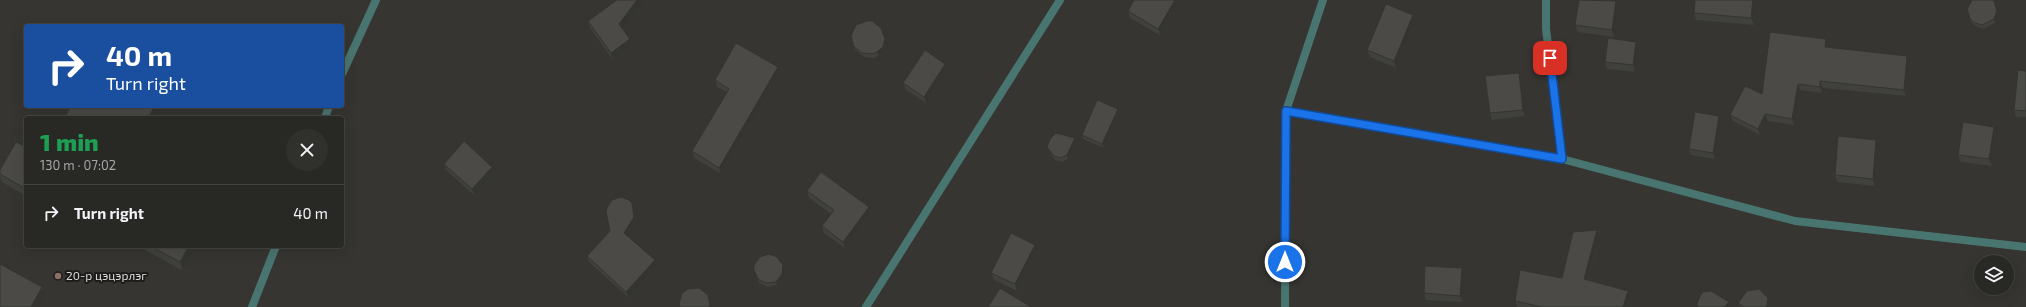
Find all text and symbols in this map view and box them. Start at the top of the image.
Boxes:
text: 40 m [106,38,172,72]
icon: right [40,40,92,92]
pin [1533,41,1567,75]
icon: arrive [1539,47,1561,69]
text: Turn right [106,72,186,94]
text: 1 min [40,127,99,156]
button: close [286,129,328,171]
text: 130 m · 07:02 [40,157,116,173]
icon: right [40,202,62,224]
text: Turn right [74,204,144,222]
text: 40 m [293,204,328,222]
position arrow [1264,241,1306,283]
map controls [1974,255,2014,295]
button: layers [1974,255,2014,295]
place label: 20-р цэцэрлэг [66,268,147,282]
marker: 20-р цэцэрлэг [53,271,63,281]

